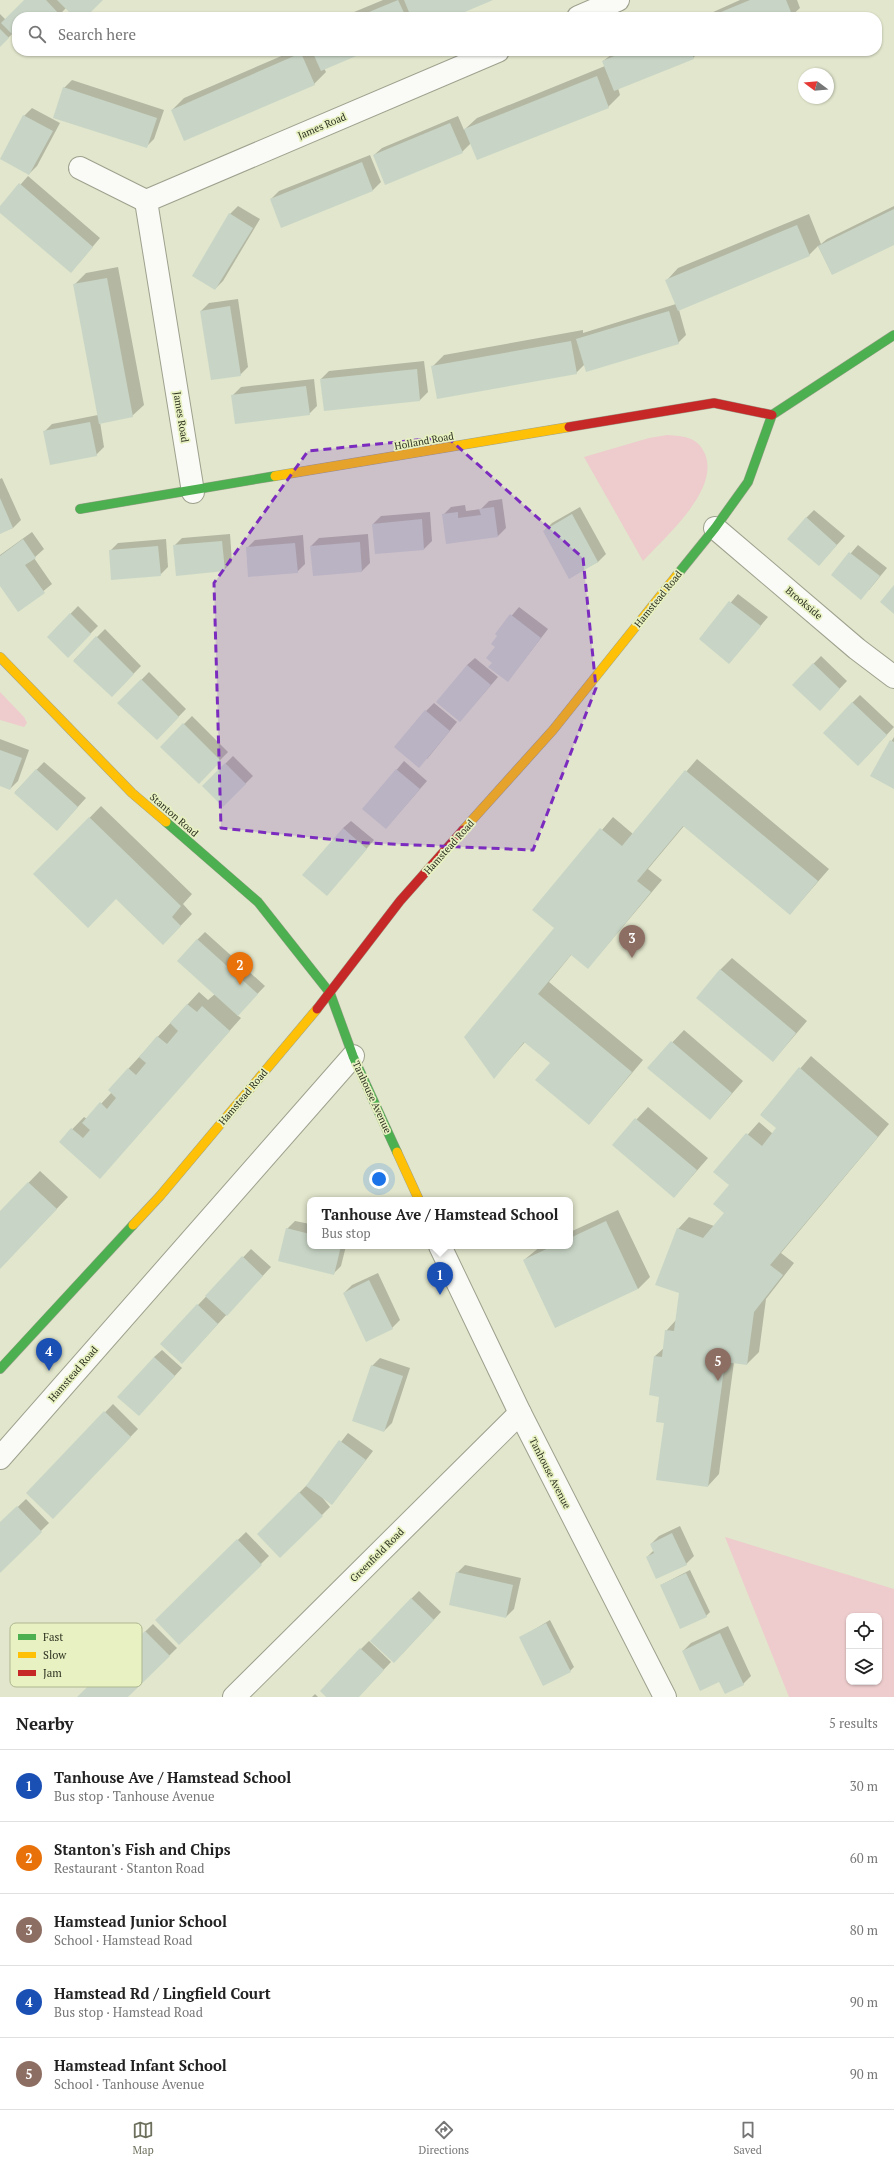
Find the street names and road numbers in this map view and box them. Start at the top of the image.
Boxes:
street label: James Road [296,110,349,142]
street label: James Road [171,391,191,444]
street label: Holland Road [393,429,455,453]
street label: Hamstead Road [631,568,685,630]
street label: Brookside [783,584,825,622]
street label: Stanton Road [147,790,201,840]
street label: Hamstead Road [421,817,477,877]
street label: Tanhouse Avenue [350,1059,394,1135]
street label: Hamstead Road [216,1066,271,1128]
street label: Hamstead Road [45,1343,101,1404]
street label: Tanhouse Avenue [526,1435,574,1511]
street label: Greenfield Road [347,1525,407,1585]

